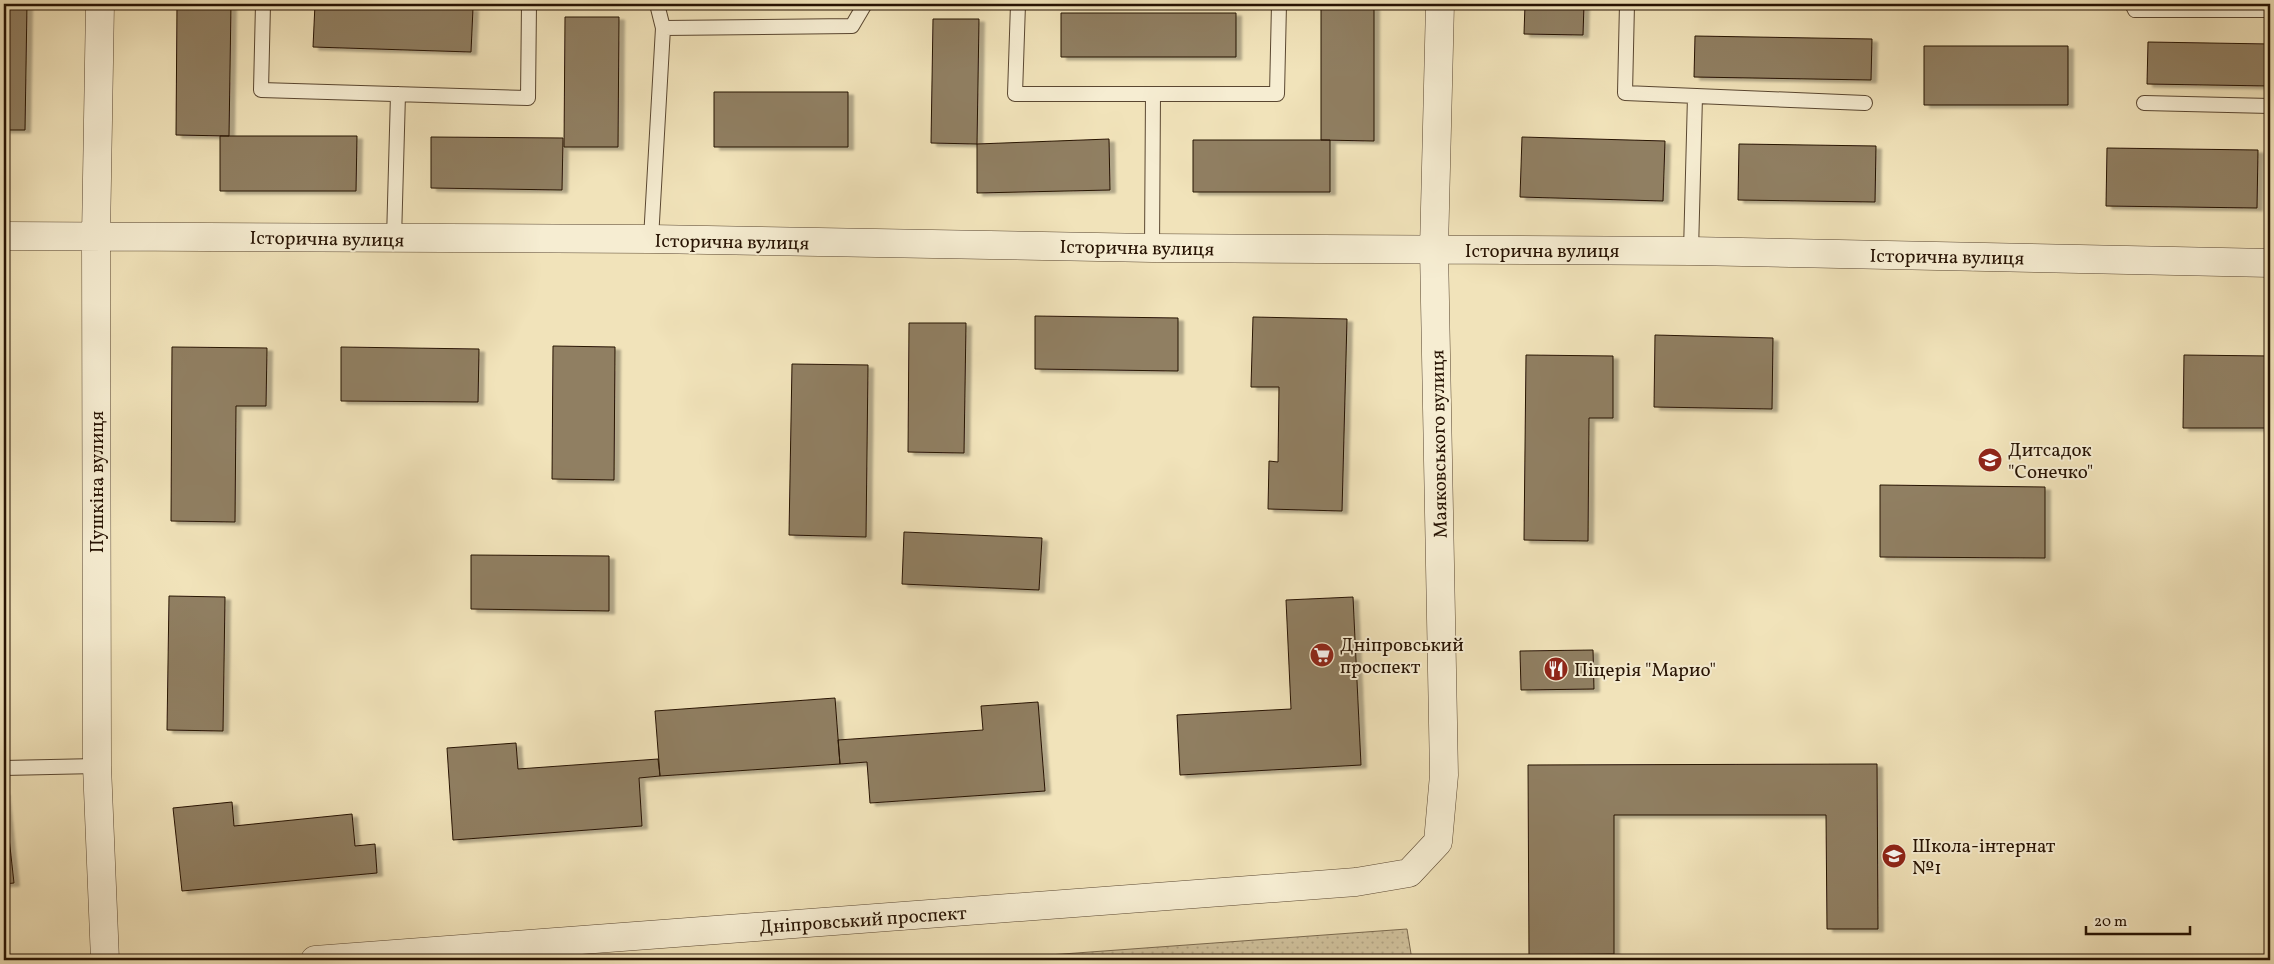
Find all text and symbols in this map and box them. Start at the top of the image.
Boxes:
street label: Історична вулиця [249,226,405,254]
street label: Історична вулиця [654,229,810,257]
street label: Історична вулиця [1059,235,1215,263]
street label: Історична вулиця [1465,239,1619,265]
street label: Історична вулиця [1869,244,2025,272]
street label: Маяковського вулиця [1425,349,1455,538]
street label: Пушкіна вулиця [85,411,111,553]
place label: Дитсадок "Сонечко" [2008,438,2093,486]
school or university icon: Дитсадок "Сонечко" [1977,447,2003,473]
place label: Дніпровський проспект [1340,633,1464,681]
supermarket icon: Дніпровський проспект [1309,642,1335,668]
restaurant icon: Піцерія "Марио" [1543,656,1569,682]
place label: Піцерія "Марио" [1574,658,1716,684]
place label: Школа-інтернат №1 [1912,834,2056,882]
school or university icon: Школа-інтернат №1 [1881,843,1907,869]
street label: Дніпровський проспект [759,901,968,941]
scale bar [2086,904,2190,936]
text: 20 m [2094,912,2127,933]

